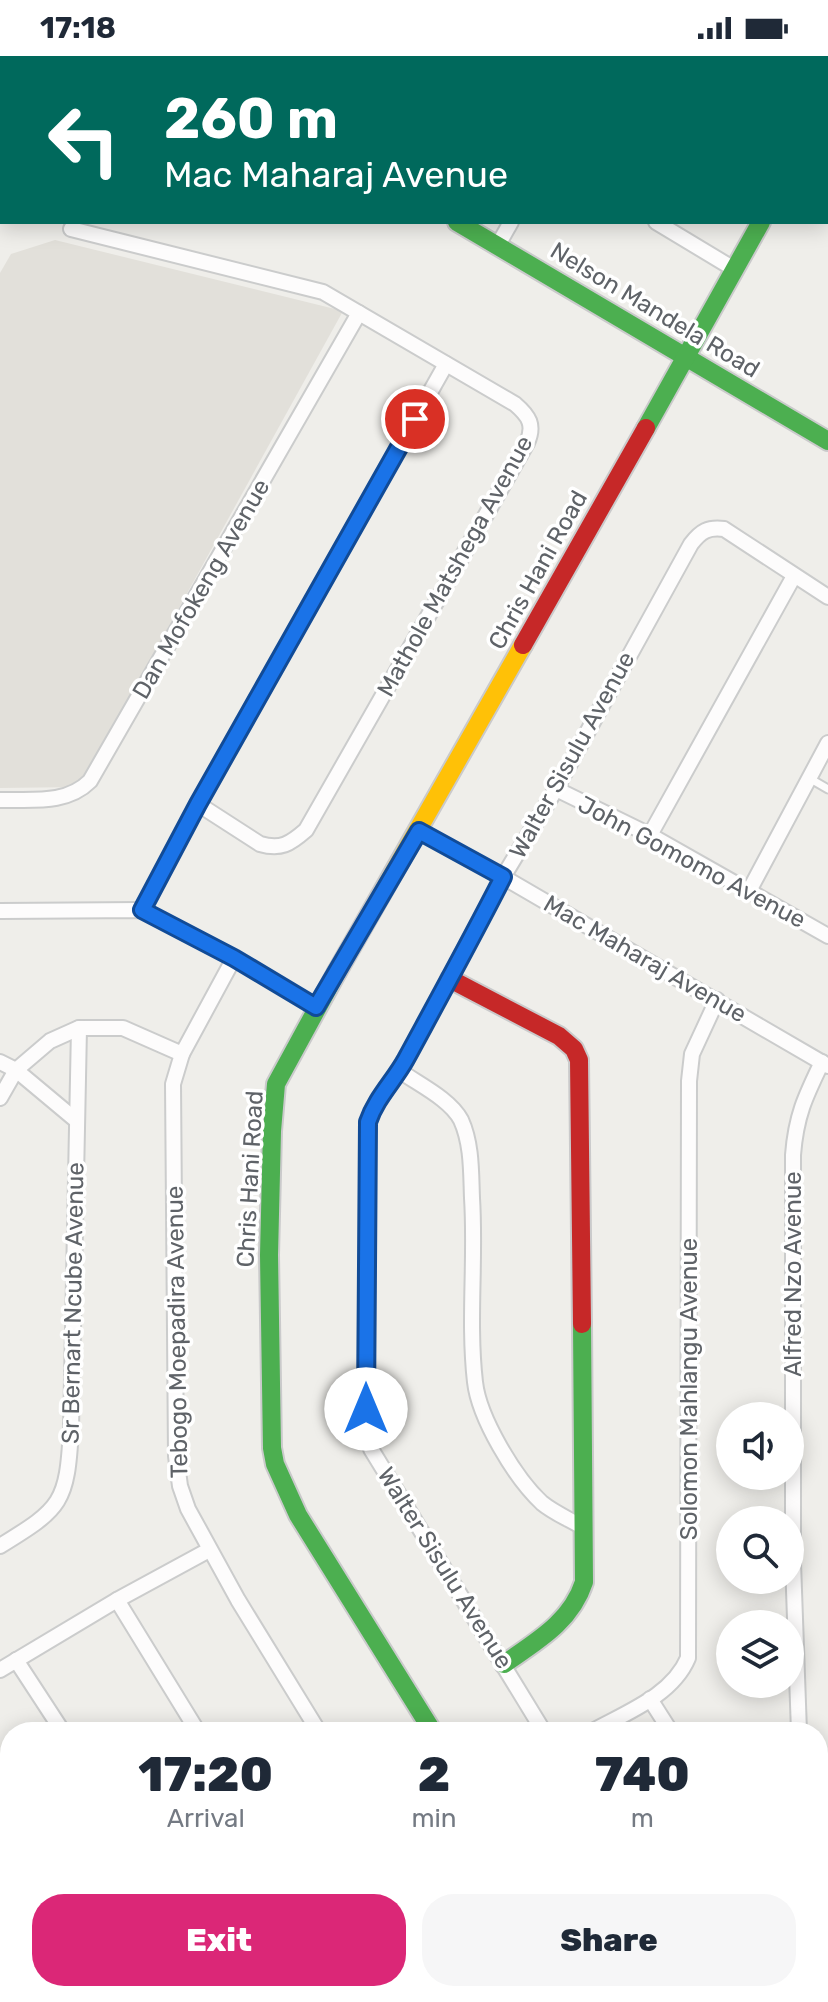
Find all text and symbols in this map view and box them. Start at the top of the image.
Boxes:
text: 17:18 [40,10,116,46]
text: 260 m [164,86,338,152]
icon: left [32,88,136,192]
text: Mac Maharaj Avenue [164,153,508,196]
street label: Nelson Mandela Road [545,237,765,383]
pin [381,385,449,453]
icon: arrive [393,397,437,441]
street label: Mathole Matshega Avenue [372,431,538,701]
street label: Dan Mofokeng Avenue [127,474,275,704]
street label: Chris Hani Road [483,486,593,654]
street label: Walter Sisulu Avenue [504,647,640,863]
street label: John Gomomo Avenue [573,790,811,934]
street label: Mac Maharaj Avenue [539,890,751,1028]
street label: Chris Hani Road [231,1090,269,1268]
street label: Sr Bernart Ncube Avenue [57,1162,89,1444]
street label: Alfred Nzo Avenue [779,1171,807,1377]
street label: Tebogo Moepadira Avenue [160,1186,194,1478]
street label: Solomon Mahlangu Avenue [675,1238,703,1540]
position arrow [324,1367,408,1451]
map controls [716,1402,804,1698]
button: sound [716,1402,804,1490]
street label: Walter Sisulu Avenue [372,1462,518,1674]
button: search [716,1506,804,1594]
button: layers [716,1610,804,1698]
text: 17:20 [138,1746,273,1803]
text: 2 [418,1746,450,1803]
text: 740 [595,1746,690,1803]
text: Arrival [167,1803,245,1834]
text: min [411,1803,457,1834]
text: m [631,1803,654,1834]
button: Exit [32,1894,406,1986]
button: Share [422,1894,796,1986]

